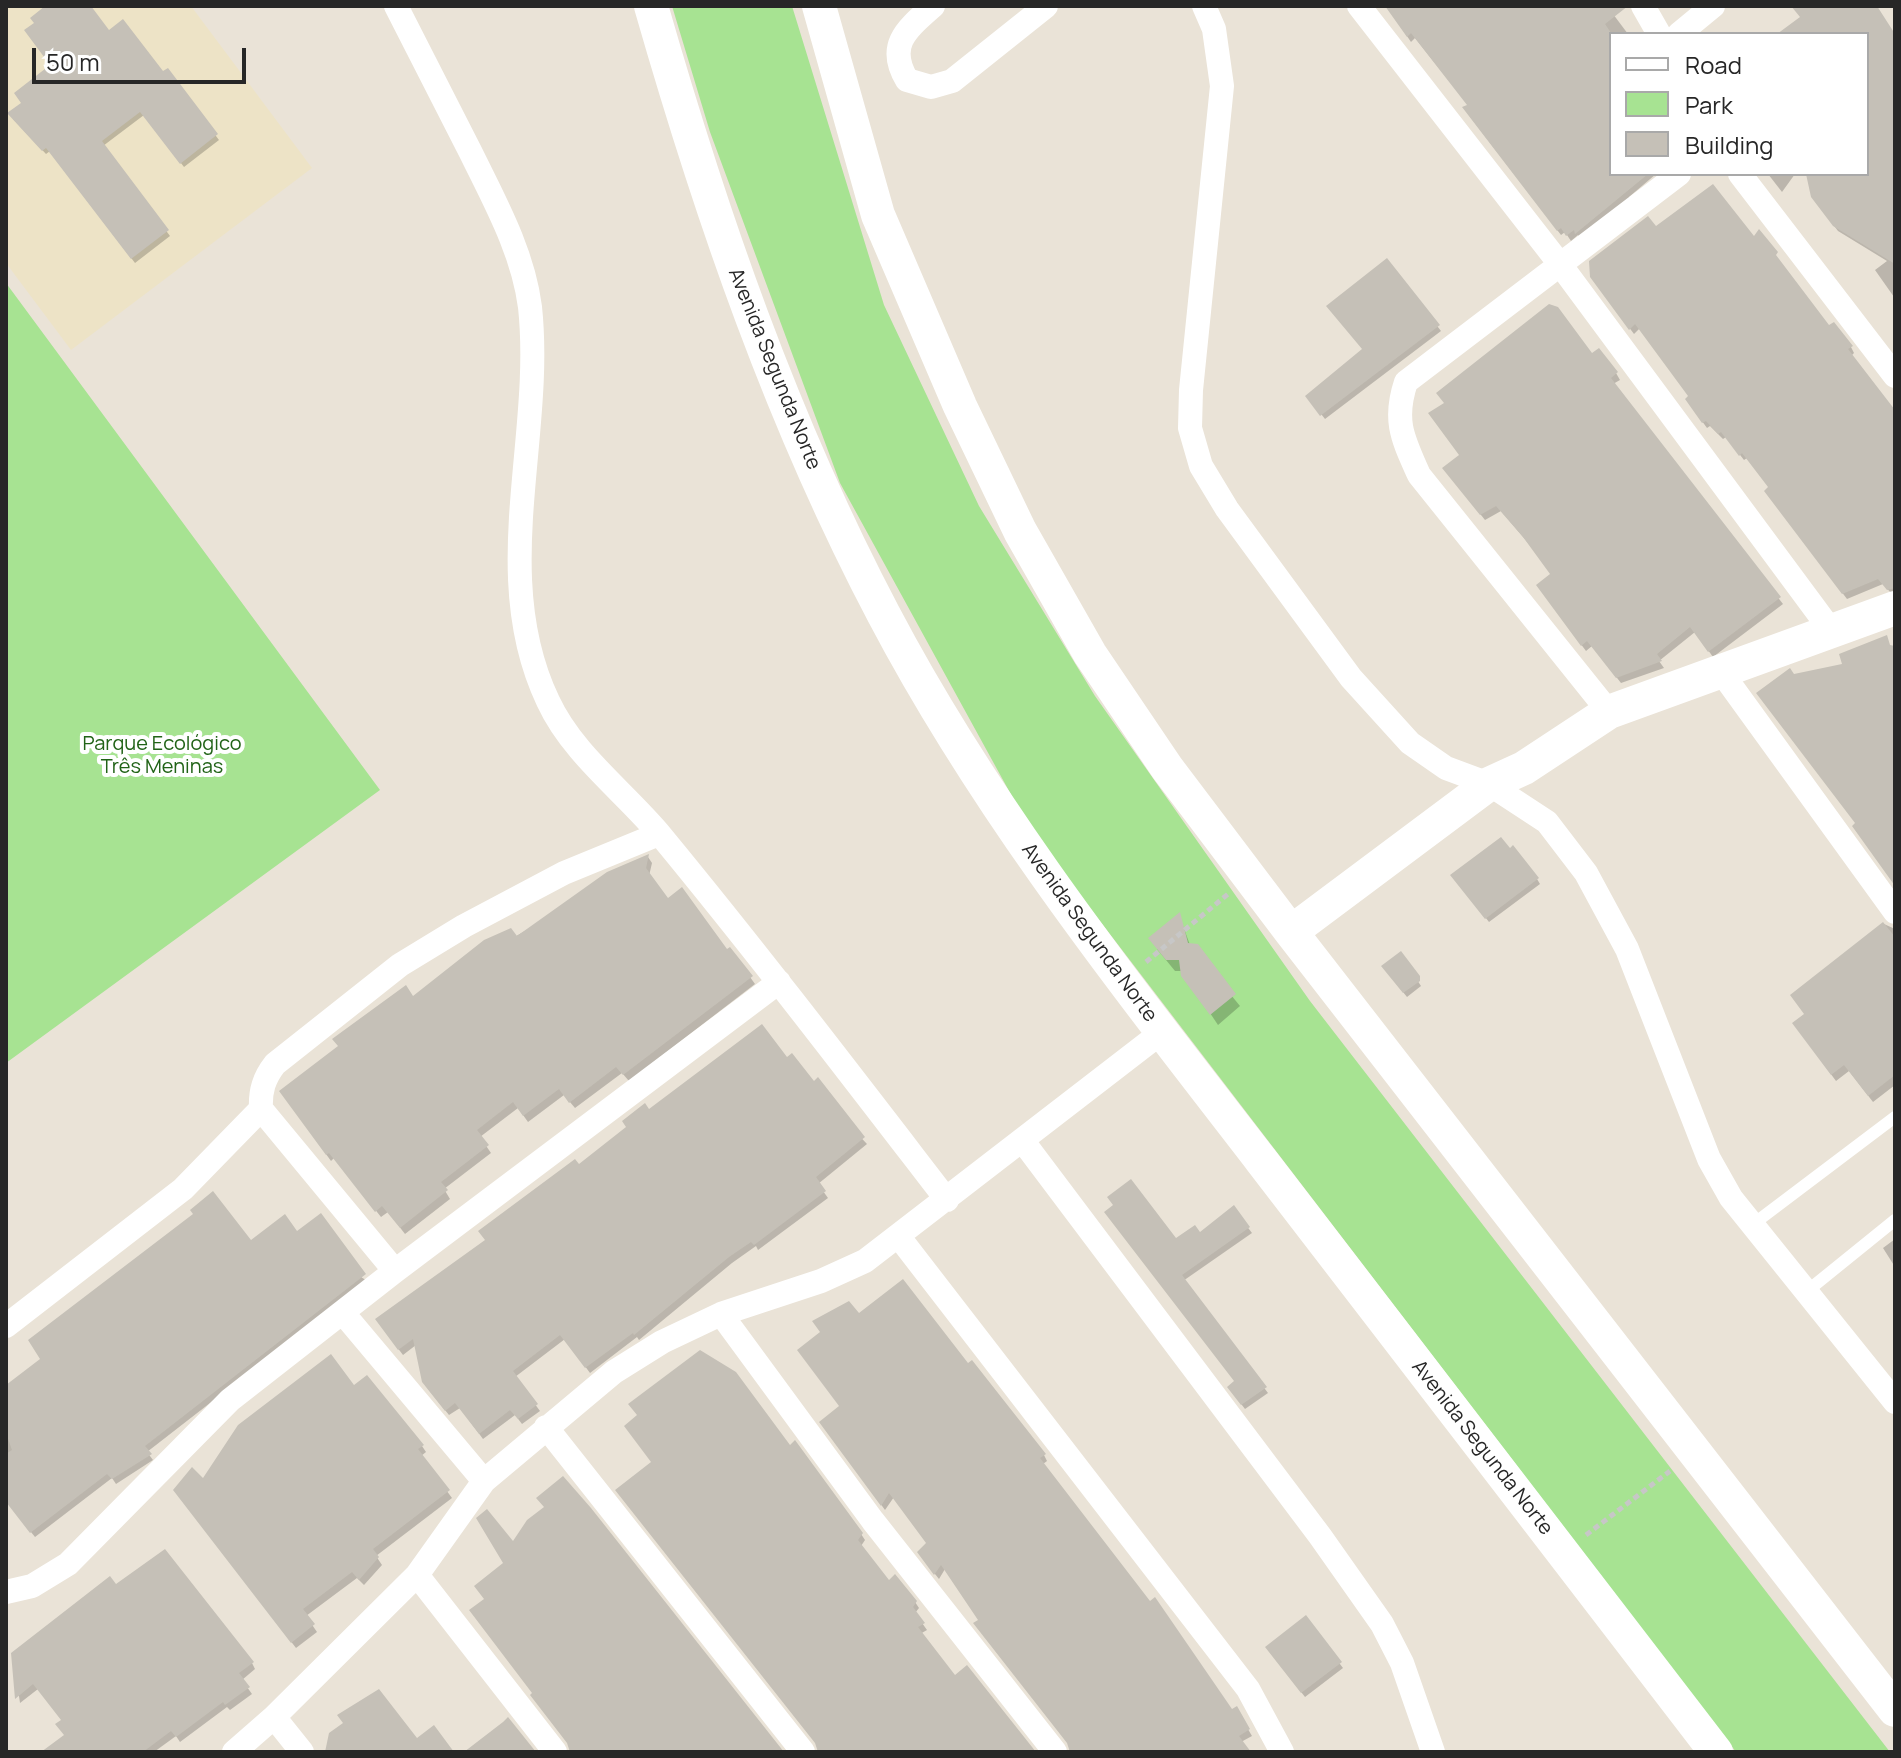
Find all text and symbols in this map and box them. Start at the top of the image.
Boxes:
scale bar [36,32,250,82]
legend [1609,32,1869,176]
text: 50 m [46,45,100,78]
text: Road [1685,48,1742,81]
text: Park [1685,88,1733,121]
text: Building [1685,128,1773,161]
street label: Avenida Segunda Norte [723,265,825,473]
park label: Parque Ecológico Três Meninas [83,732,241,779]
street label: Avenida Segunda Norte [1016,839,1162,1027]
street label: Avenida Segunda Norte [1406,1356,1558,1540]

